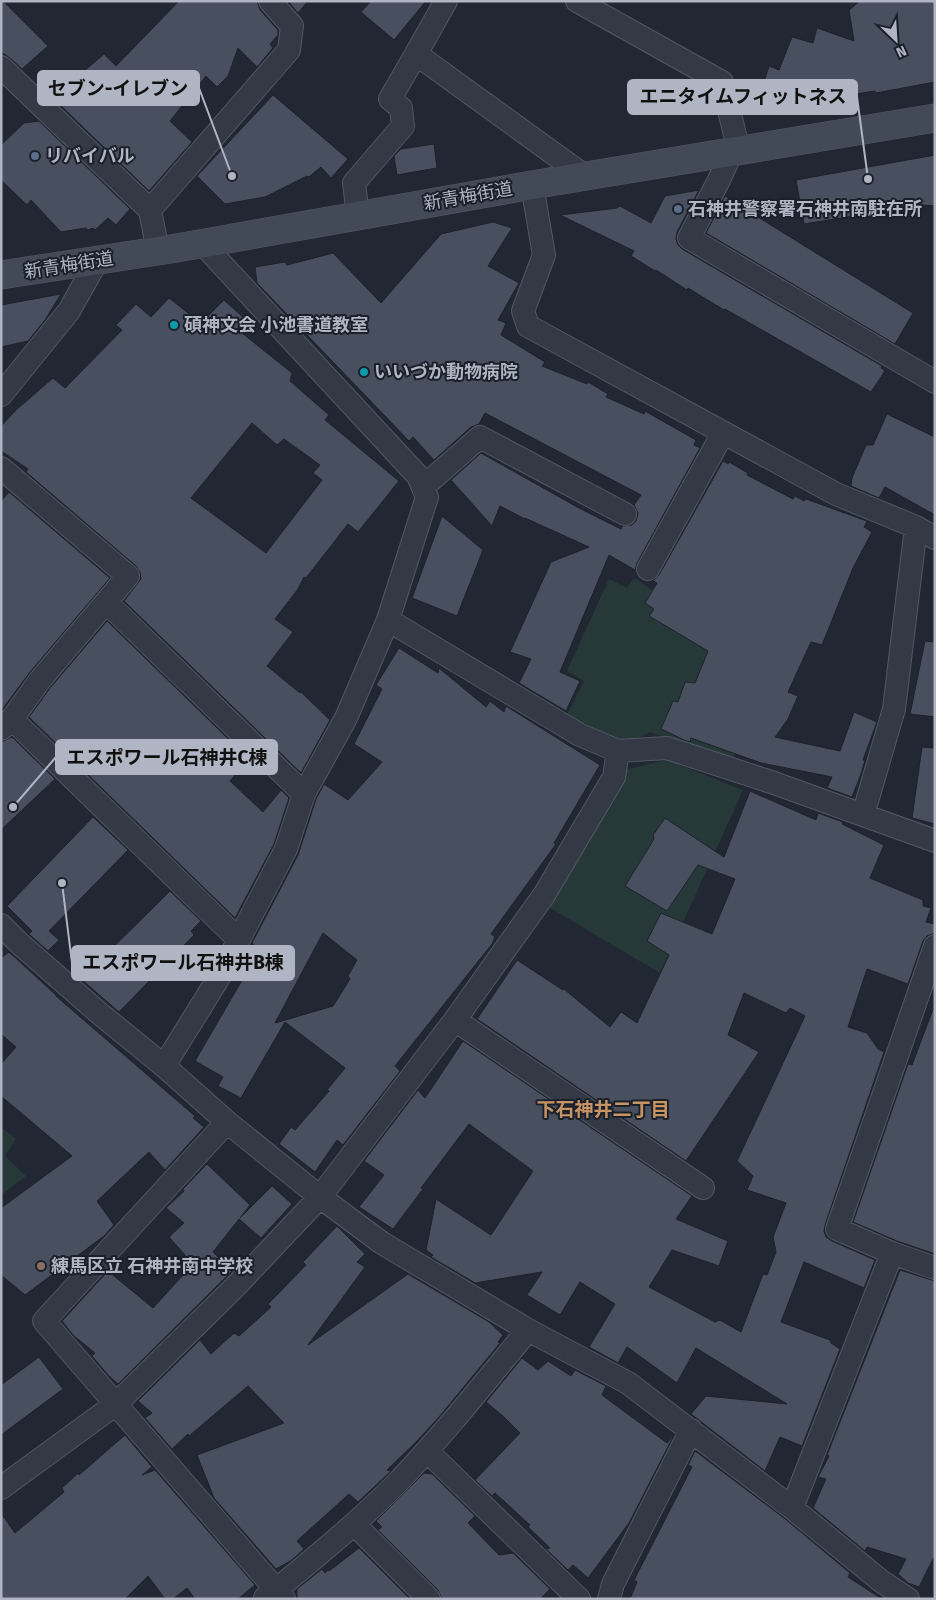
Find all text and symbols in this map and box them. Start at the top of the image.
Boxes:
north arrow [871,15,921,65]
text: N [893,42,909,61]
callout: セブン-イレブン [38,71,199,105]
text: セブン-イレブン [48,77,188,100]
callout: エニタイムフィットネス [628,80,857,114]
text: エニタイムフィットネス [639,85,847,108]
place label: リバイバル [45,145,135,167]
marker: リバイバル [29,150,41,162]
street label: 新青梅街道 [422,177,514,215]
place label: 石神井警察署石神井南駐在所 [688,198,922,220]
marker: 石神井警察署石神井南駐在所 [672,203,684,215]
street label: 新青梅街道 [23,247,115,283]
place label: 碩神文会 小池書道教室 [184,314,368,336]
marker: 碩神文会 小池書道教室 [168,319,180,331]
place label: いいづか動物病院 [374,361,518,383]
marker: いいづか動物病院 [358,366,370,378]
callout: エスポワール石神井C棟 [56,740,277,774]
text: エスポワール石神井C棟 [67,746,267,769]
callout: エスポワール石神井B棟 [72,946,294,980]
text: エスポワール石神井B棟 [82,951,284,974]
district label: 下石神井二丁目 [536,1098,670,1121]
place label: 練馬区立 石神井南中学校 [51,1255,253,1277]
marker: 練馬区立 石神井南中学校 [35,1260,47,1272]

